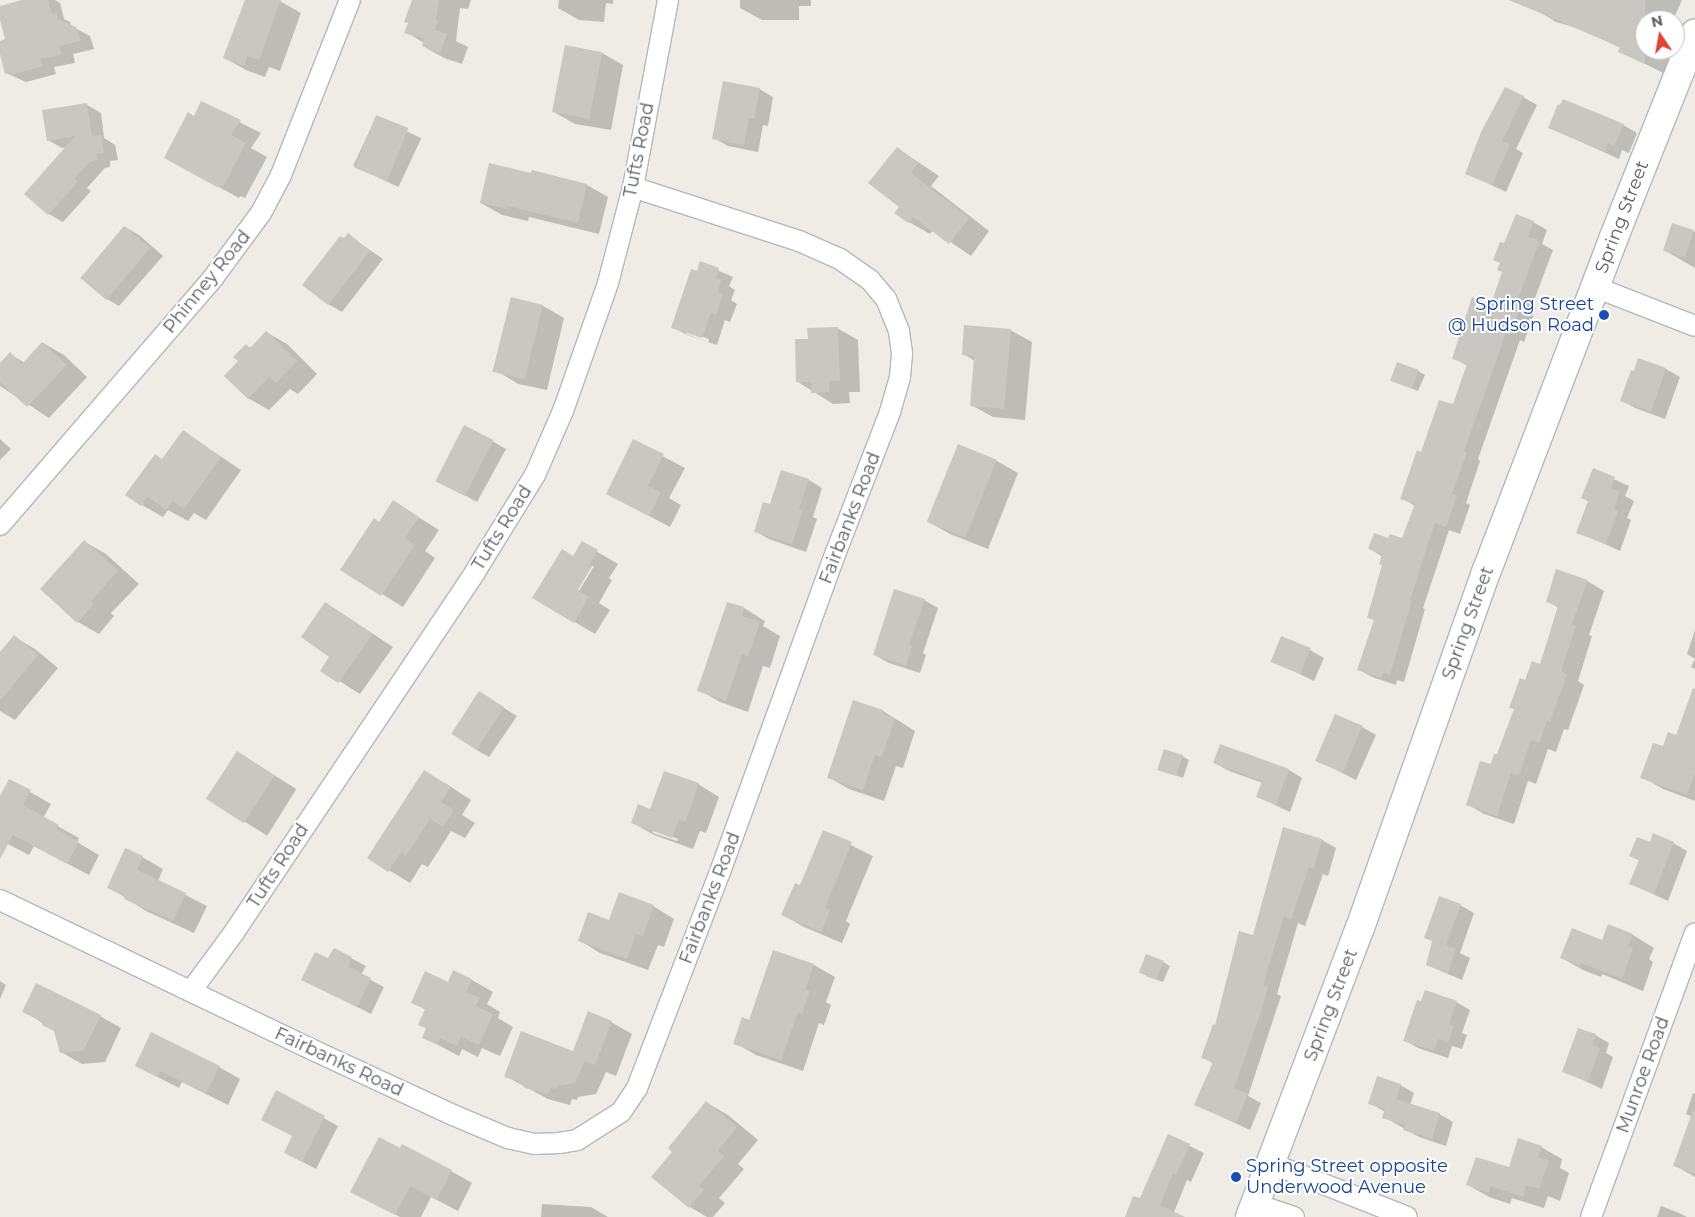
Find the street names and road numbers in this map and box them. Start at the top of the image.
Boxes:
street label: Tufts Road [619,101,659,199]
street label: Spring Street [1591,158,1653,276]
street label: Phinney Road [159,226,255,338]
street label: Fairbanks Road [815,449,885,587]
street label: Tufts Road [467,482,537,574]
street label: Spring Street [1438,563,1498,683]
street label: Tufts Road [243,820,313,912]
street label: Fairbanks Road [675,829,745,967]
street label: Spring Street [1300,946,1362,1064]
street label: Munroe Road [1612,1014,1674,1136]
street label: Fairbanks Road [271,1023,407,1101]

